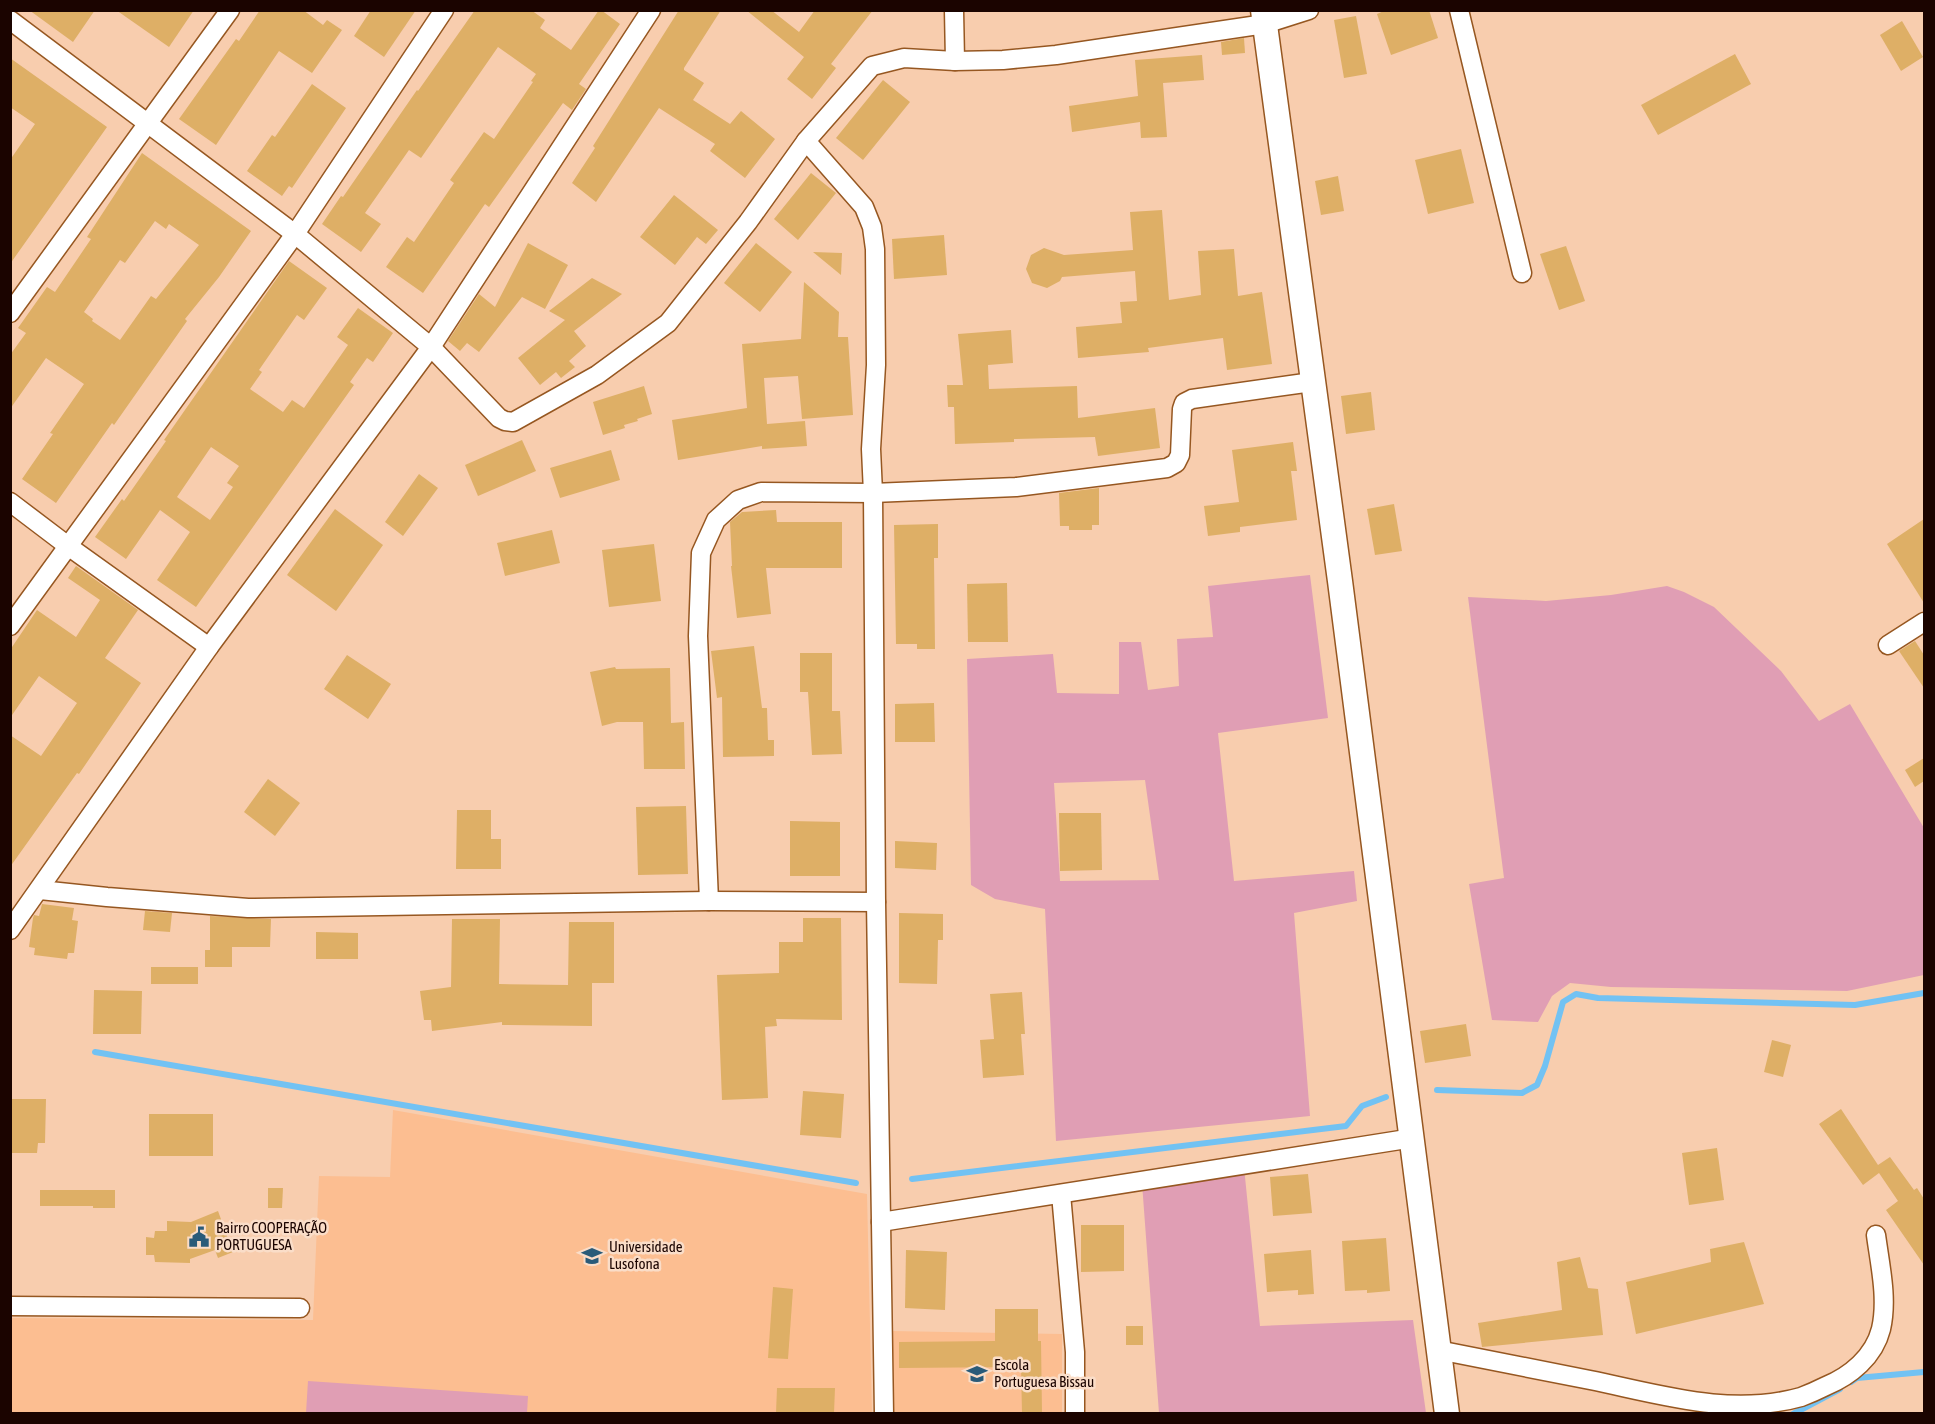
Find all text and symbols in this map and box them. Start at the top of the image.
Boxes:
place label: Bairro COOPERAÇÃO PORTUGUESA [216,1219,327,1253]
public building icon: Bairro COOPERAÇÃO PORTUGUESA [187,1225,211,1249]
place label: Universidade Lusofona [609,1238,683,1272]
school or university icon: Universidade Lusofona [580,1244,604,1268]
place label: Escola Portuguesa Bissau [994,1356,1094,1390]
school or university icon: Escola Portuguesa Bissau [965,1362,989,1386]

